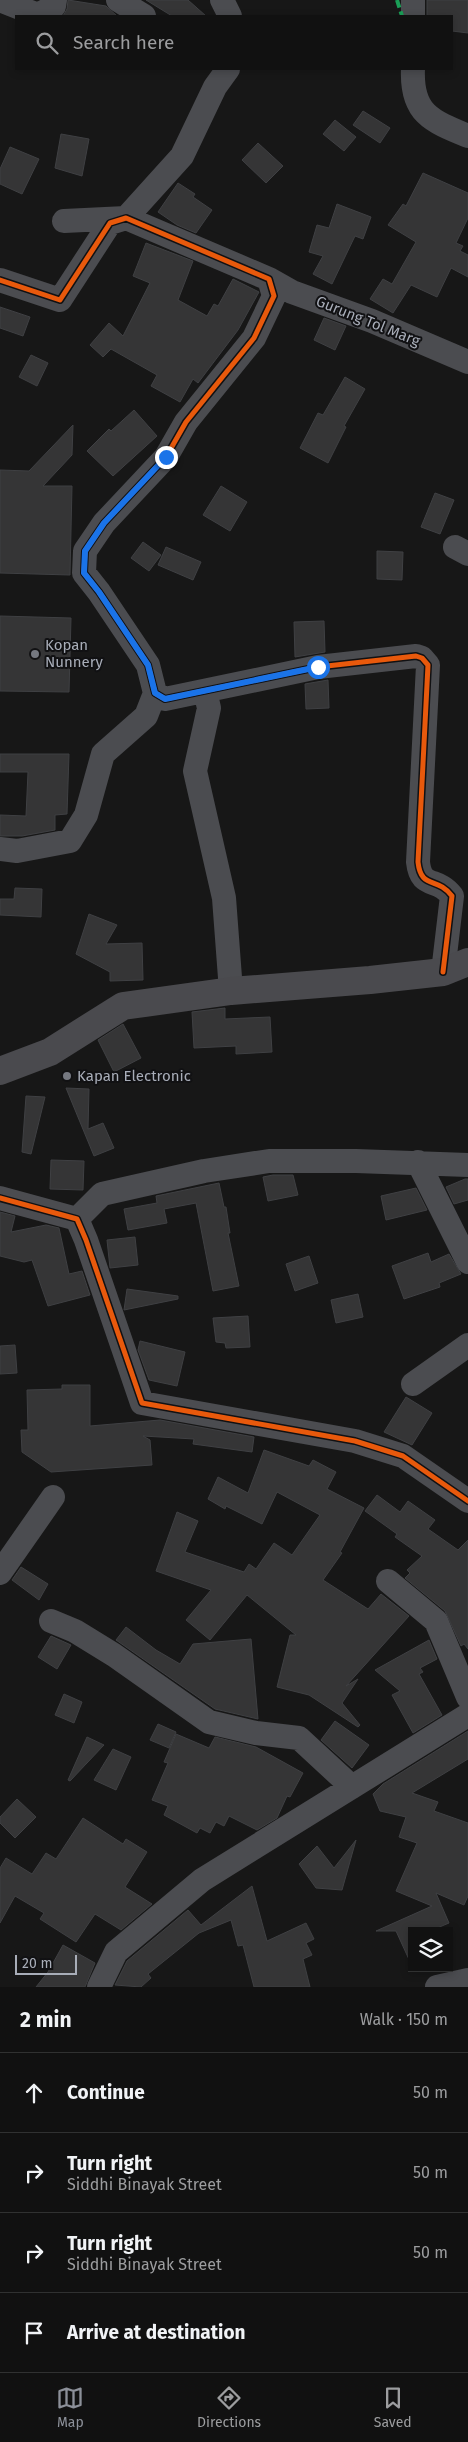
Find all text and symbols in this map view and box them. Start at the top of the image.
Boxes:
search box [15,15,453,70]
icon: search [33,29,61,57]
text: Search here [73,31,174,54]
street label: Gurung Tol Marg [313,292,423,350]
route end [155,446,178,469]
place label: Kopan Nunnery [45,636,104,671]
marker: Kopan Nunnery [29,648,41,660]
route start [307,656,330,679]
place label: Kapan Electronic [77,1067,191,1085]
marker: Kapan Electronic [61,1070,73,1082]
map controls [408,1927,453,1972]
button: layers [408,1927,453,1972]
scale bar [15,1952,78,1975]
text: 20 m [22,1955,52,1972]
text: 2 min [20,2007,72,2033]
text: Walk · 150 m [360,2010,448,2029]
icon: ahead [20,2079,48,2107]
text: Continue [67,2081,145,2104]
text: 50 m [413,2083,448,2102]
text: Turn right [67,2152,152,2175]
icon: right [20,2159,48,2187]
text: 50 m [413,2163,448,2182]
text: Siddhi Binayak Street [67,2175,222,2194]
text: Turn right [67,2232,152,2255]
icon: right [20,2239,48,2267]
text: 50 m [413,2243,448,2262]
text: Siddhi Binayak Street [67,2255,222,2274]
icon: arrive [20,2319,48,2347]
text: Arrive at destination [67,2321,246,2344]
tab: Map [56,2384,84,2431]
tab: Directions [197,2384,261,2431]
tab: Saved [374,2384,412,2431]

